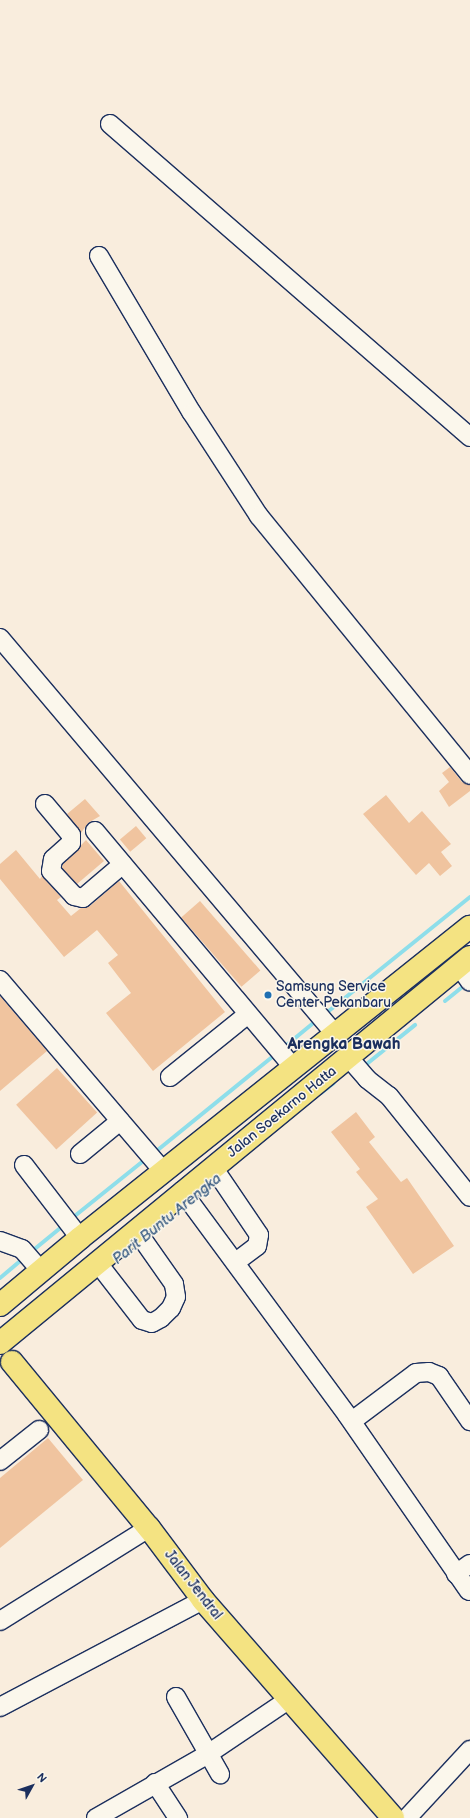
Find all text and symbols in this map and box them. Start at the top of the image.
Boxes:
place label: Samsung Service Center Pekanbaru [276,979,391,1012]
marker: Samsung Service Center Pekanbaru [263,990,273,1000]
district label: Arengka Bawah [288,1035,400,1055]
street label: Jalan Soekarno Hatta [224,1063,340,1161]
water label: Parit Buntu Arengka [109,1170,225,1268]
street label: Jalan Jendral [160,1546,226,1624]
north arrow [12,1766,52,1806]
text: N [34,1771,49,1785]

